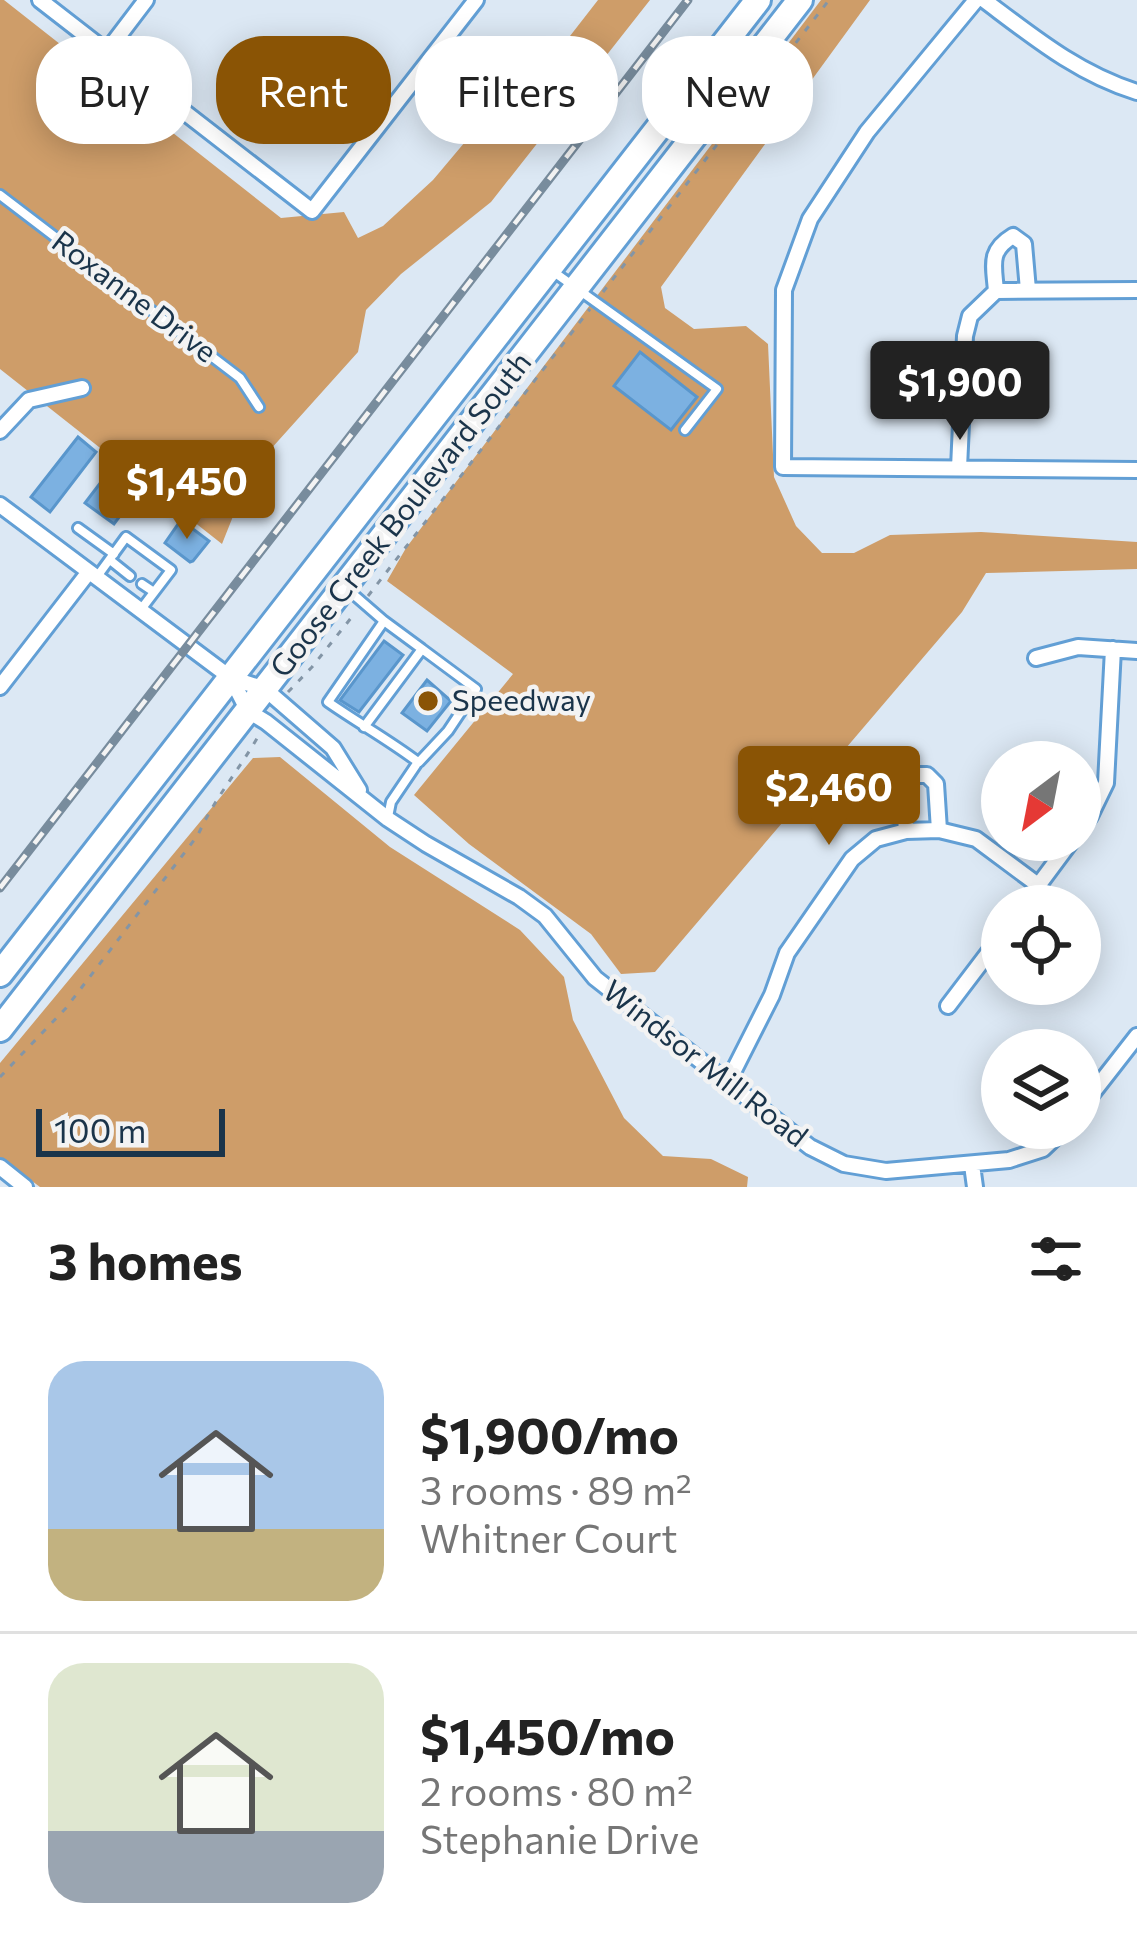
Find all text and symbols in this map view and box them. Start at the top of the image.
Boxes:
chip: Buy [36,36,192,144]
chip: Rent [216,36,391,144]
chip: Filters [415,36,618,144]
chip: New [642,36,813,144]
street label: Roxanne Drive [46,221,225,369]
pin: $1,900 [862,341,1058,443]
street label: Goose Creek Boulevard South [261,343,538,683]
text: $1,900 [897,356,1023,404]
pin: $1,450 [89,440,285,542]
text: $1,450 [126,455,248,503]
place label: Speedway [452,680,591,717]
marker: Speedway [415,688,441,714]
north arrow [981,741,1101,861]
map controls [981,741,1101,1149]
pin: $2,460 [731,746,927,848]
text: $2,460 [765,761,893,809]
button: locate [981,885,1101,1005]
street label: Windsor Mill Road [597,971,816,1153]
button: layers [981,1029,1101,1149]
scale bar [36,1103,225,1156]
text: 100 m [54,1109,146,1150]
icon: filters [1023,1226,1089,1292]
text: 3 homes [48,1228,243,1291]
text: $1,900/mo [420,1402,679,1465]
icon: home [144,1409,288,1553]
text: 3 rooms · 89 m² [420,1465,692,1513]
text: Whitner Court [420,1513,677,1561]
text: $1,450/mo [420,1703,675,1766]
icon: home [144,1711,288,1855]
text: 2 rooms · 80 m² [420,1766,693,1814]
text: Stephanie Drive [420,1814,699,1862]

